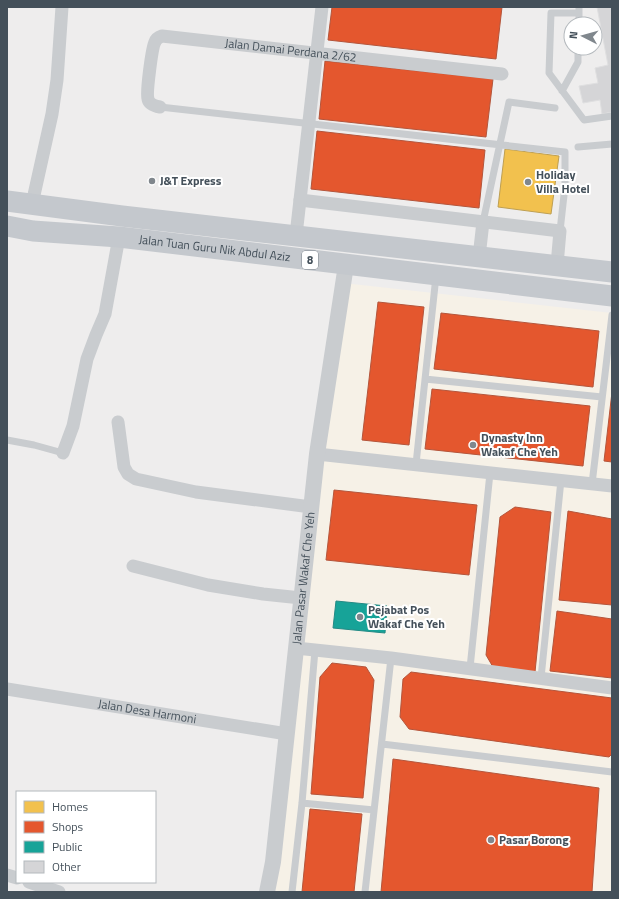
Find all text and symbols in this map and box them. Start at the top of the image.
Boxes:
north arrow [563,16,603,56]
text: N [565,30,581,40]
street label: Jalan Damai Perdana 2/62 [224,33,358,67]
place label: Holiday Villa Hotel [536,165,590,198]
place label: J&T Express [160,171,222,190]
marker: J&T Express [147,176,157,186]
marker: Holiday Villa Hotel [523,177,533,187]
street label: Jalan Tuan Guru Nik Abdul Aziz [138,229,292,266]
road number: 8 [302,251,318,269]
place label: Dynasty Inn Wakaf Che Yeh [481,428,558,461]
marker: Dynasty Inn Wakaf Che Yeh [468,440,478,450]
street label: Jalan Pasar Wakaf Che Yeh [287,511,320,646]
place label: Pejabat Pos Wakaf Che Yeh [368,600,445,633]
marker: Pejabat Pos Wakaf Che Yeh [355,612,365,622]
street label: Jalan Desa Harmoni [97,694,198,728]
legend [16,791,156,883]
text: Homes [52,797,88,816]
text: Shops [52,817,84,836]
place label: Pasar Borong [499,830,569,849]
marker: Pasar Borong [486,835,496,845]
text: Public [52,837,82,856]
text: Other [52,857,81,876]

